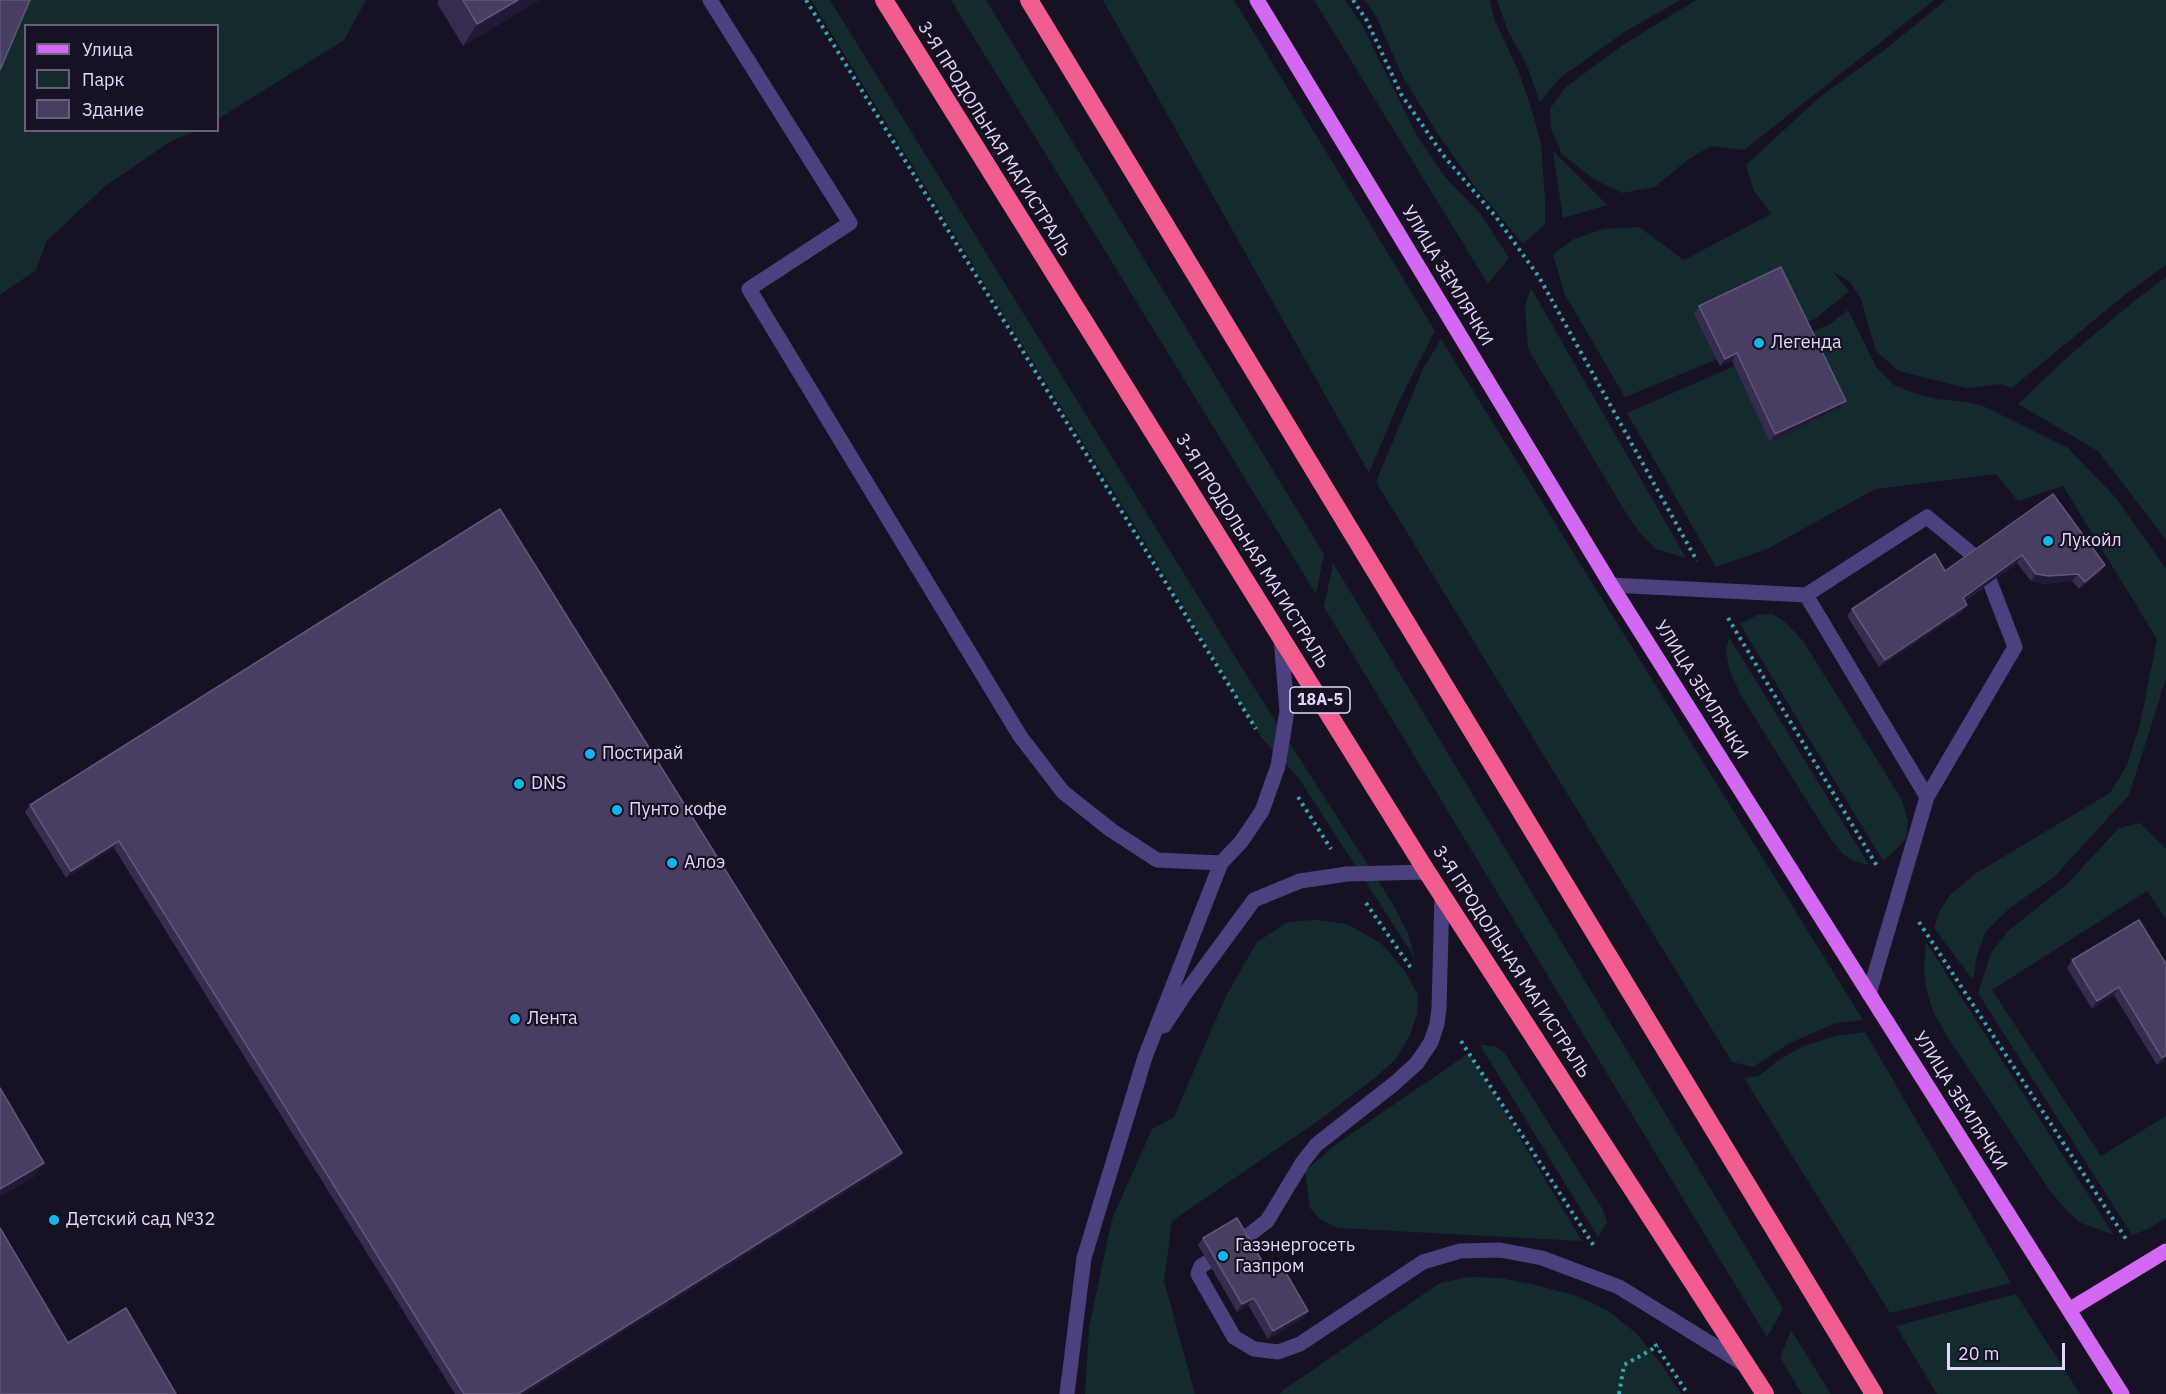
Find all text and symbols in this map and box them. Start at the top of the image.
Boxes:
street label: 3-Я ПРОДОЛЬНАЯ МАГИСТРАЛЬ [913,18,1075,260]
legend [24,24,219,132]
text: Улица [82,38,133,61]
text: Парк [82,68,124,91]
text: Здание [82,98,144,121]
street label: УЛИЦА ЗЕМЛЯЧКИ [1397,202,1497,350]
place label: Легенда [1771,332,1842,354]
marker: Легенда [1752,336,1766,350]
street label: 3-Я ПРОДОЛЬНАЯ МАГИСТРАЛЬ [1171,430,1333,672]
place label: Лукойл [2060,530,2122,552]
marker: Лукойл [2041,534,2055,548]
street label: УЛИЦА ЗЕМЛЯЧКИ [1650,617,1752,763]
road number: 18А-5 [1290,687,1350,713]
place label: Постирай [602,743,683,765]
marker: Постирай [583,747,597,761]
place label: DNS [531,773,566,795]
marker: DNS [512,777,526,791]
place label: Пунто кофе [629,799,727,821]
marker: Пунто кофе [610,803,624,817]
street label: 3-Я ПРОДОЛЬНАЯ МАГИСТРАЛЬ [1428,842,1594,1082]
place label: Алоэ [684,852,725,874]
marker: Алоэ [665,856,679,870]
place label: Лента [527,1008,578,1030]
marker: Лента [508,1012,522,1026]
street label: УЛИЦА ЗЕМЛЯЧКИ [1909,1028,2011,1174]
place label: Детский сад №32 [66,1209,215,1231]
marker: Детский сад №32 [47,1213,61,1227]
place label: Газэнергосеть Газпром [1235,1235,1355,1278]
marker: Газэнергосеть Газпром [1216,1249,1230,1263]
scale bar [1950,1331,2068,1369]
text: 20 m [1958,1342,2000,1365]

